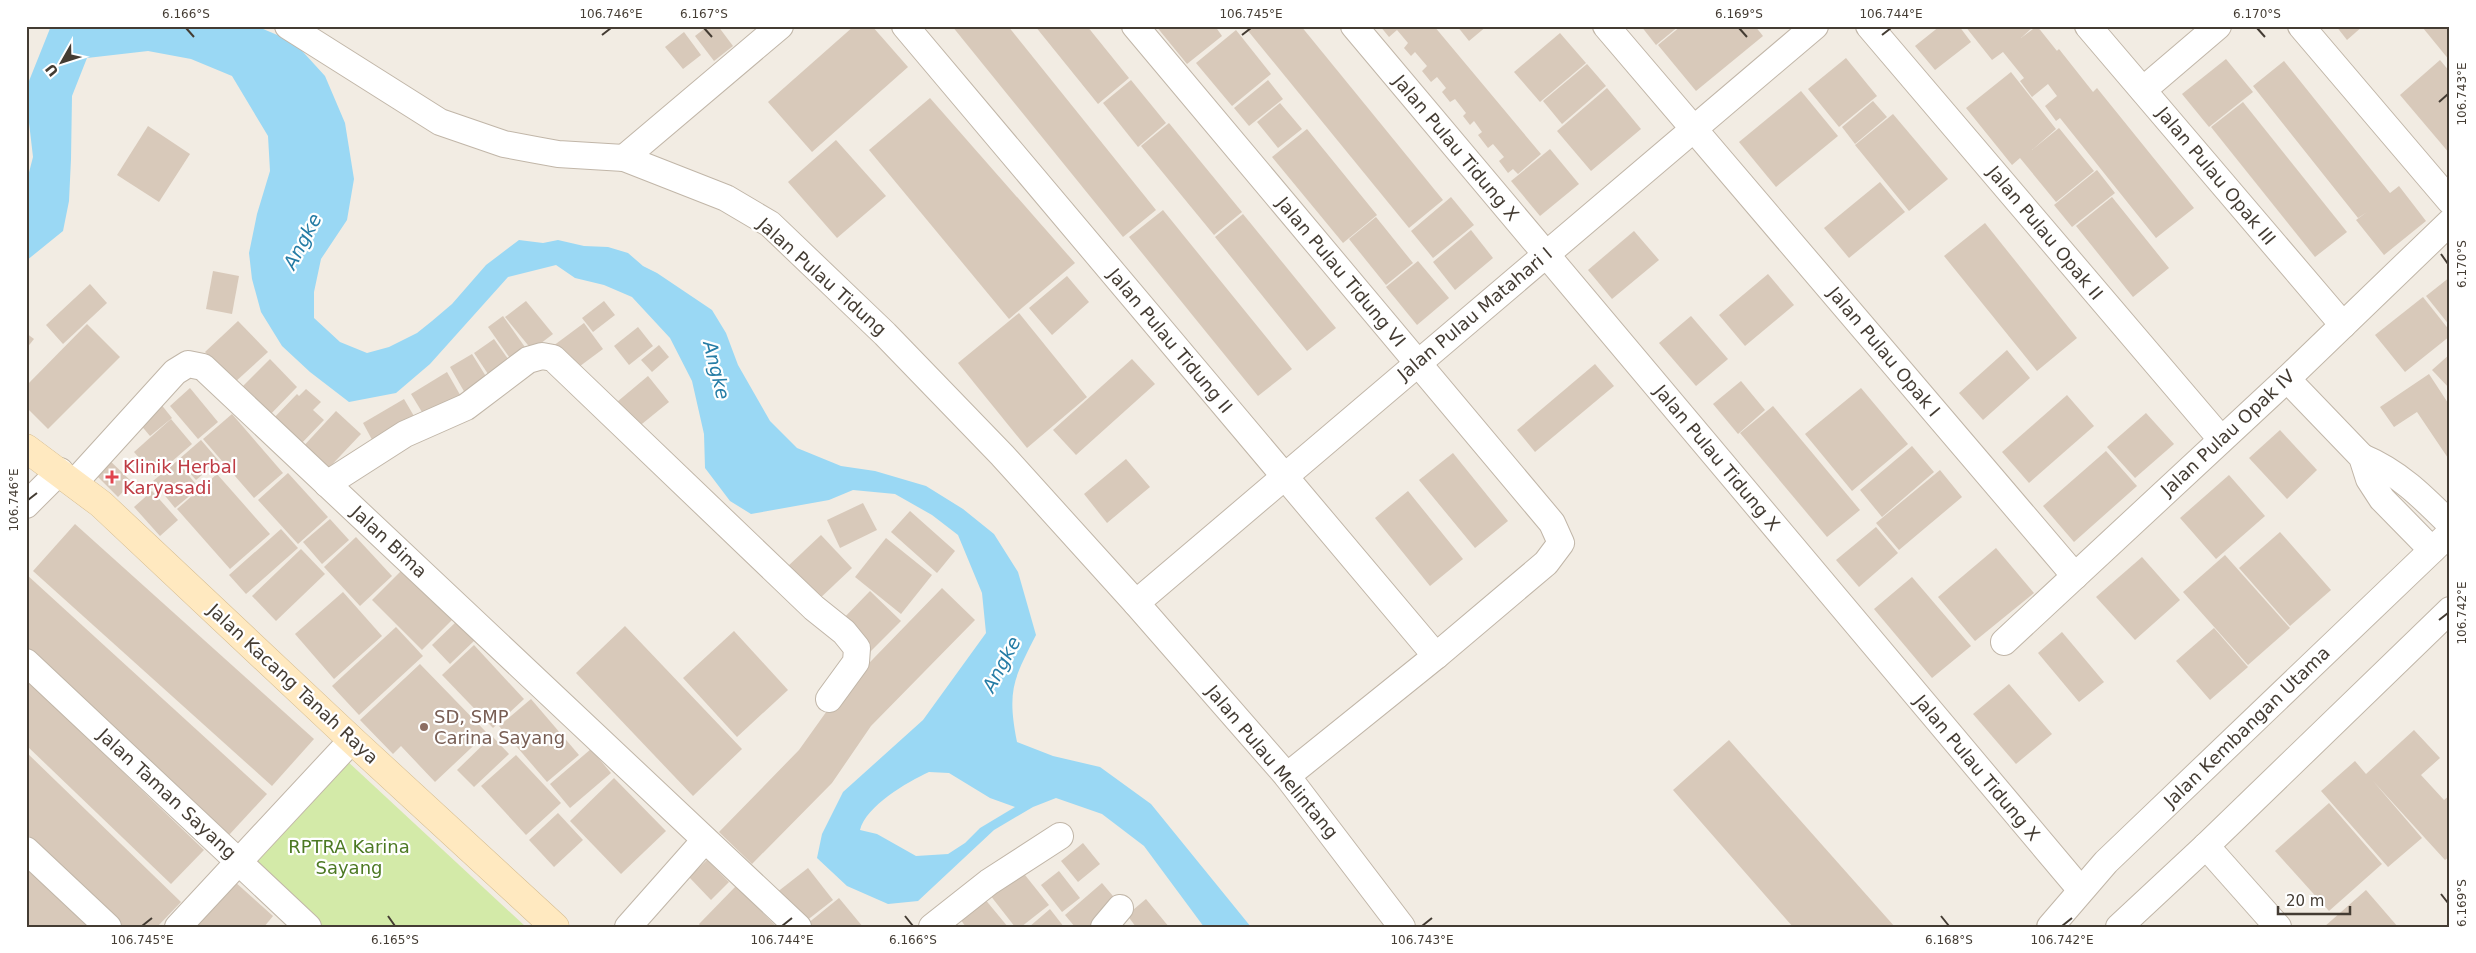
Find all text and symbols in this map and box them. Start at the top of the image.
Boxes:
text: 6.166°S [162,7,210,21]
text: 106.746°E [579,7,643,21]
text: 6.167°S [680,7,728,21]
text: 106.745°E [1219,7,1283,21]
text: 6.169°S [1715,7,1763,21]
text: 106.744°E [1859,7,1923,21]
text: 6.170°S [2233,7,2281,21]
north arrow [38,38,88,88]
text: U [42,61,62,80]
text: 106.743°E [2455,62,2469,126]
street label: Jalan Pulau Tidung X [1389,70,1523,225]
street label: Jalan Pulau Opak III [2152,102,2280,249]
street label: Jalan Pulau Opak II [1983,161,2107,304]
street label: Jalan Pulau Tidung VI [1272,192,1410,351]
water label: Angke [277,209,326,274]
street label: Jalan Pulau Tidung [753,213,891,340]
text: 6.170°S [2455,240,2469,288]
street label: Jalan Pulau Matahari I [1392,243,1556,385]
street label: Jalan Pulau Tidung II [1103,263,1237,417]
street label: Jalan Pulau Opak I [1823,282,1945,421]
water label: Angke [699,336,735,402]
street label: Jalan Pulau Opak IV [2156,365,2299,501]
street label: Jalan Pulau Tidung X [1650,380,1784,535]
place label: Klinik Herbal Karyasadi [123,456,237,498]
text: 106.746°E [7,468,21,532]
marker: Klinik Herbal Karyasadi [105,470,119,484]
street label: Jalan Bima [347,501,431,582]
text: 106.742°E [2455,581,2469,645]
street label: Jalan Kacang Tanah Raya [203,599,383,768]
water label: Angke [976,632,1025,697]
street label: Jalan Kembangan Utama [2159,642,2334,812]
street label: Jalan Pulau Melintang [1201,680,1343,843]
street label: Jalan Pulau Tidung X [1910,690,2044,845]
place label: SD, SMP Carina Sayang [434,706,565,748]
marker: SD, SMP Carina Sayang [418,721,430,733]
street label: Jalan Taman Sayang [93,723,241,863]
park label: RPTRA Karina Sayang [288,836,410,878]
text: 6.169°S [2455,879,2469,927]
scale bar [2278,883,2351,915]
text: 20 m [2286,892,2324,910]
text: 106.745°E [110,933,174,947]
text: 6.165°S [371,933,419,947]
text: 106.744°E [750,933,814,947]
text: 6.166°S [889,933,937,947]
text: 106.743°E [1390,933,1454,947]
text: 6.168°S [1925,933,1973,947]
text: 106.742°E [2030,933,2094,947]

